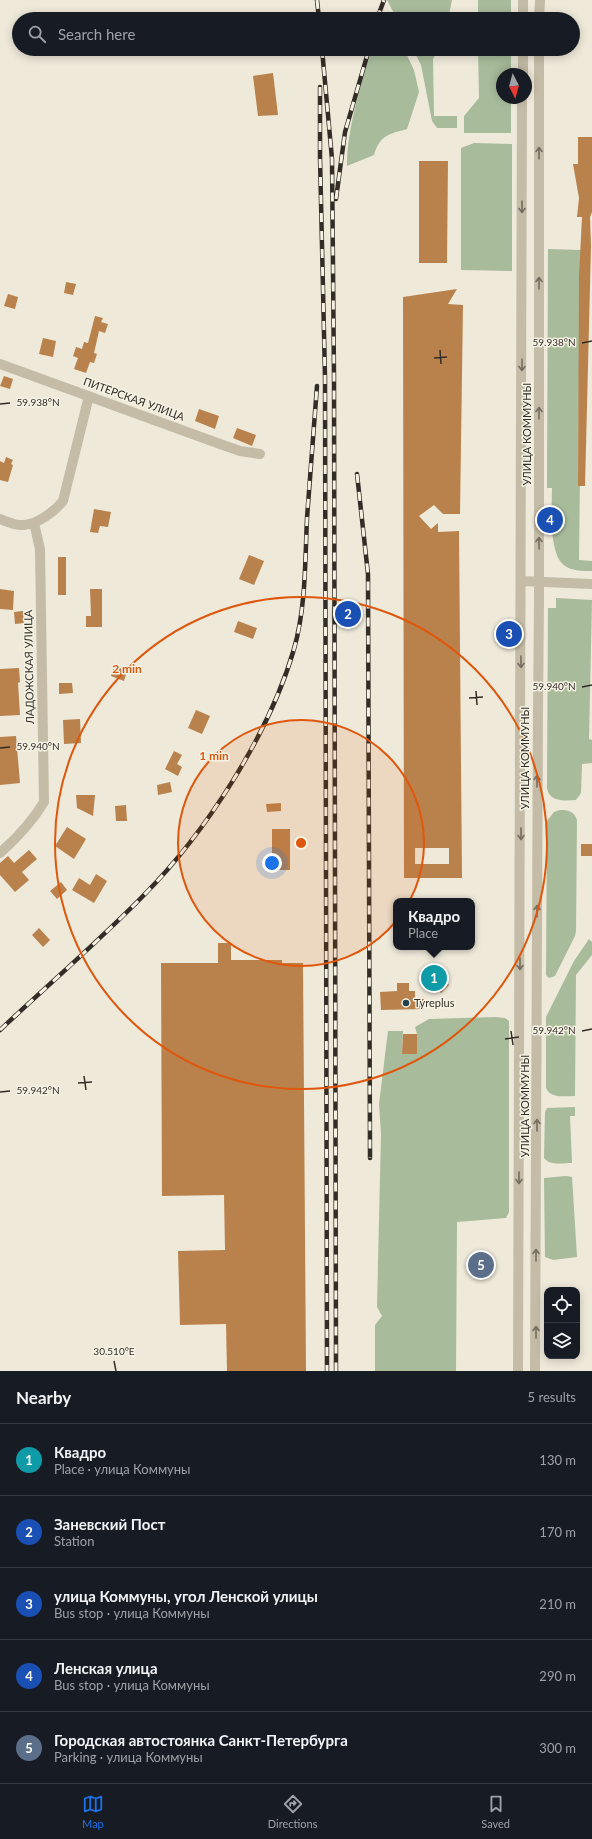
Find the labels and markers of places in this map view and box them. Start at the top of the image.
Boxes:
pin: 4 [537,505,563,535]
pin: 2 [335,599,361,629]
pin: 3 [496,619,522,649]
centre of rings [294,836,308,850]
pin: 1 [421,963,447,993]
place label: Tyreplus [414,996,455,1009]
marker: Tyreplus [401,998,411,1008]
pin: 5 [468,1250,494,1280]

